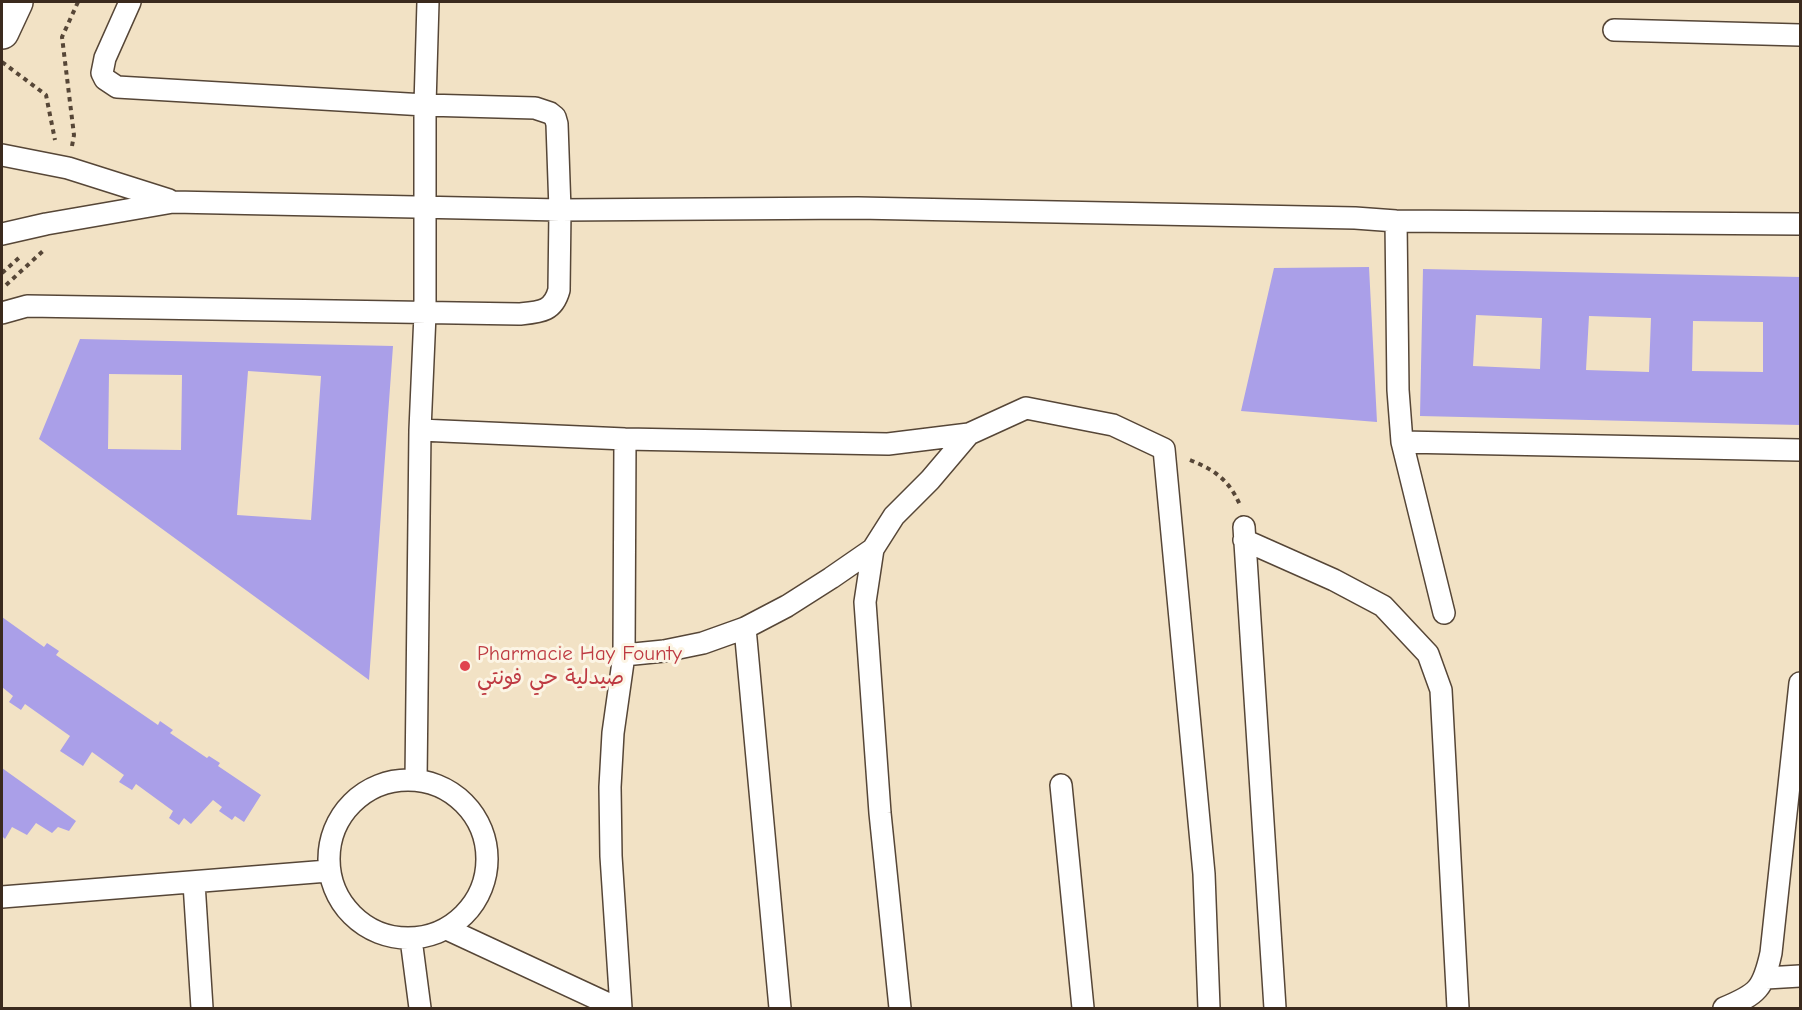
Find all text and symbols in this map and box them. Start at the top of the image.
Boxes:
place label: Pharmacie Hay Founty صيدلية حي فونتي [477,641,682,691]
marker: Pharmacie Hay Founty صيدلية حي فونتي [458,659,472,673]

